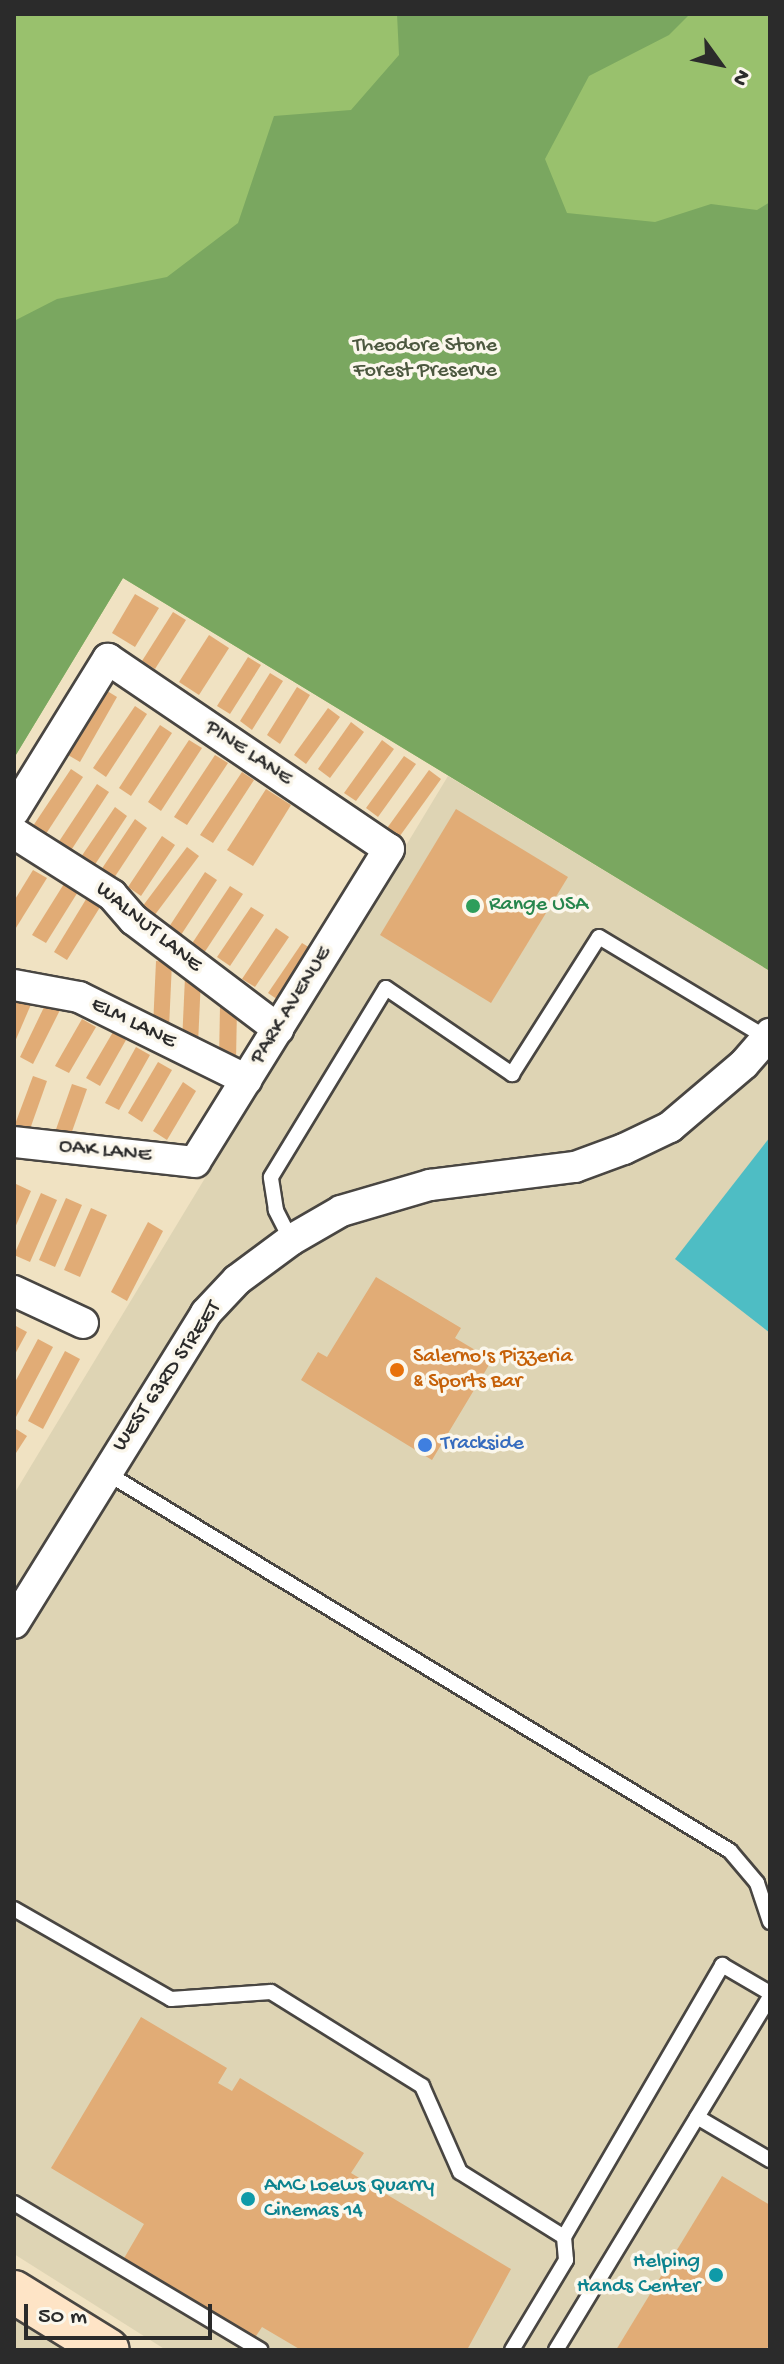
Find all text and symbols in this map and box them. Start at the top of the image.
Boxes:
north arrow [680,24,760,104]
text: N [725,64,755,90]
park label: Theodore Stone Forest Preserve [353,333,497,384]
street label: PINE LANE [199,715,297,793]
street label: WALNUT LANE [89,877,207,979]
place label: Range USA [489,893,588,919]
marker: Range USA [464,897,482,915]
street label: PARK AVENUE [245,942,339,1070]
street label: ELM LANE [86,992,180,1056]
street label: OAK LANE [58,1134,152,1170]
street label: WEST 63RD STREET [108,1297,228,1457]
place label: Salerno's Pizzeria & Sports Bar [413,1344,573,1396]
marker: Salerno's Pizzeria & Sports Bar [388,1361,406,1379]
place label: Trackside [441,1432,524,1458]
marker: Trackside [416,1436,434,1454]
place label: AMC Loews Quarry Cinemas 14 [264,2173,434,2224]
marker: AMC Loews Quarry Cinemas 14 [239,2190,257,2208]
place label: Helping Hands Center [577,2249,700,2300]
marker: Helping Hands Center [707,2266,725,2284]
scale bar [28,2288,216,2338]
text: 50 m [38,2303,87,2332]

